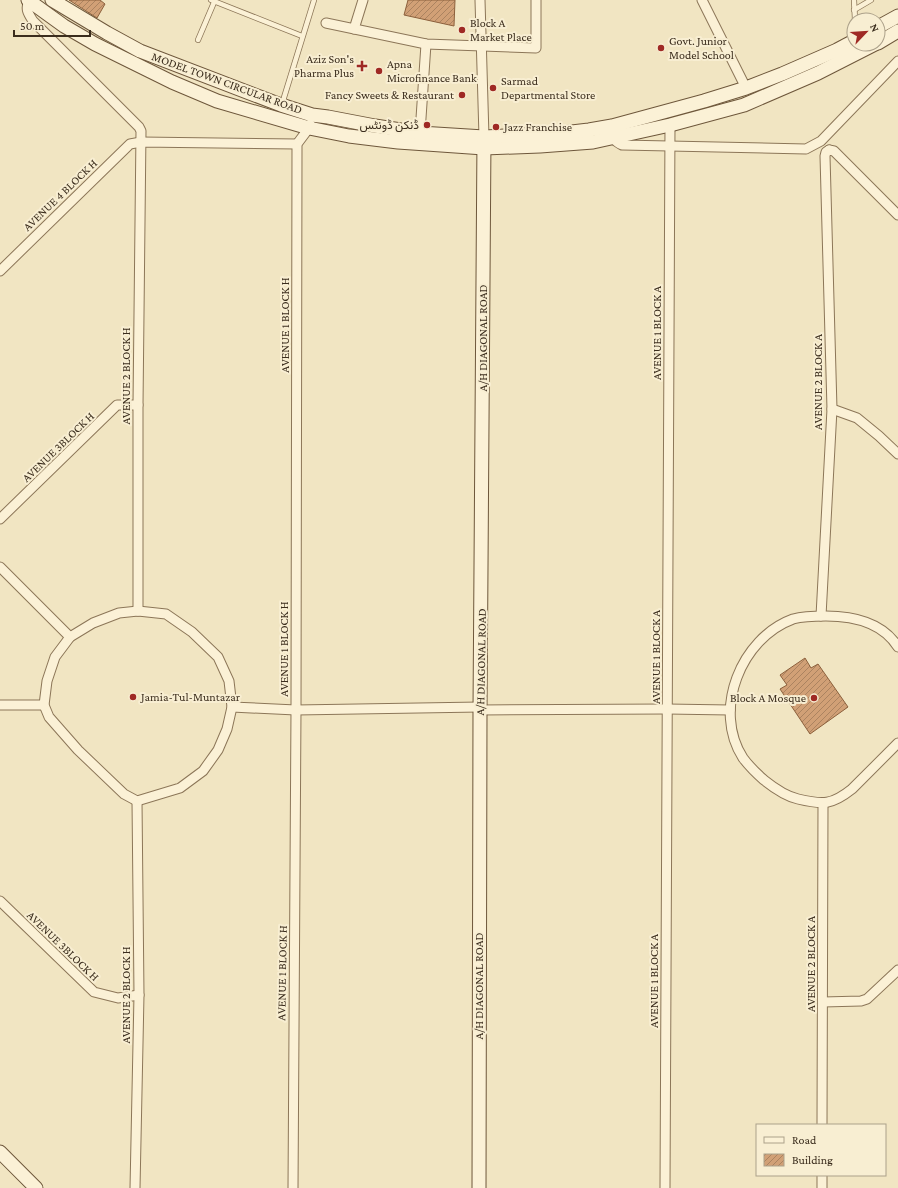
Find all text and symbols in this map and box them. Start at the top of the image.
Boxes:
scale bar [14,12,90,38]
north arrow [846,12,886,52]
place label: Block A Market Place [470,16,532,44]
text: 50 m [20,19,45,33]
text: N [868,22,882,34]
marker: Block A Market Place [457,25,467,35]
place label: Govt. Junior Model School [669,34,734,62]
marker: Govt. Junior Model School [656,43,666,53]
street label: MODEL TOWN CIRCULAR ROAD [150,49,304,117]
place label: Aziz Son's Pharma Plus [294,52,354,80]
place label: Apna Microfinance Bank [387,57,477,85]
marker: Aziz Son's Pharma Plus [357,61,367,71]
marker: Apna Microfinance Bank [374,66,384,76]
place label: Sarmad Departmental Store [501,74,595,102]
marker: Sarmad Departmental Store [488,83,498,93]
place label: Fancy Sweets & Restaurant [325,88,455,102]
marker: Fancy Sweets & Restaurant [457,90,467,100]
place label: ڈنکن ڈونٹس [359,118,419,133]
marker: ڈنکن ڈونٹس [422,120,432,130]
place label: Jazz Franchise [503,120,572,134]
marker: Jazz Franchise [491,122,501,132]
street label: AVENUE 4 BLOCK H [20,156,100,234]
street label: AVENUE 1 BLOCK H [278,277,292,373]
street label: A/H DIAGONAL ROAD [476,284,490,392]
street label: AVENUE 1 BLOCK A [650,286,664,380]
street label: AVENUE 2 BLOCK H [119,327,133,425]
street label: AVENUE 2 BLOCK A [811,334,825,430]
street label: AVENUE 3BLOCK H [19,409,97,485]
street label: AVENUE 1 BLOCK H [277,601,291,697]
street label: A/H DIAGONAL ROAD [473,608,489,716]
street label: AVENUE 1 BLOCK A [649,610,663,704]
place label: Jamia-Tul-Muntazar [140,690,241,704]
place label: Block A Mosque [730,691,806,705]
marker: Jamia-Tul-Muntazar [128,692,138,702]
marker: Block A Mosque [809,693,819,703]
street label: AVENUE 3BLOCK H [24,908,102,984]
street label: AVENUE 2 BLOCK A [804,916,818,1012]
street label: AVENUE 1 BLOCK H [274,925,290,1021]
street label: A/H DIAGONAL ROAD [472,932,486,1040]
street label: AVENUE 1 BLOCK A [647,934,661,1028]
street label: AVENUE 2 BLOCK H [119,946,133,1044]
legend [756,1124,886,1176]
text: Road [792,1133,817,1147]
text: Building [792,1153,833,1167]

